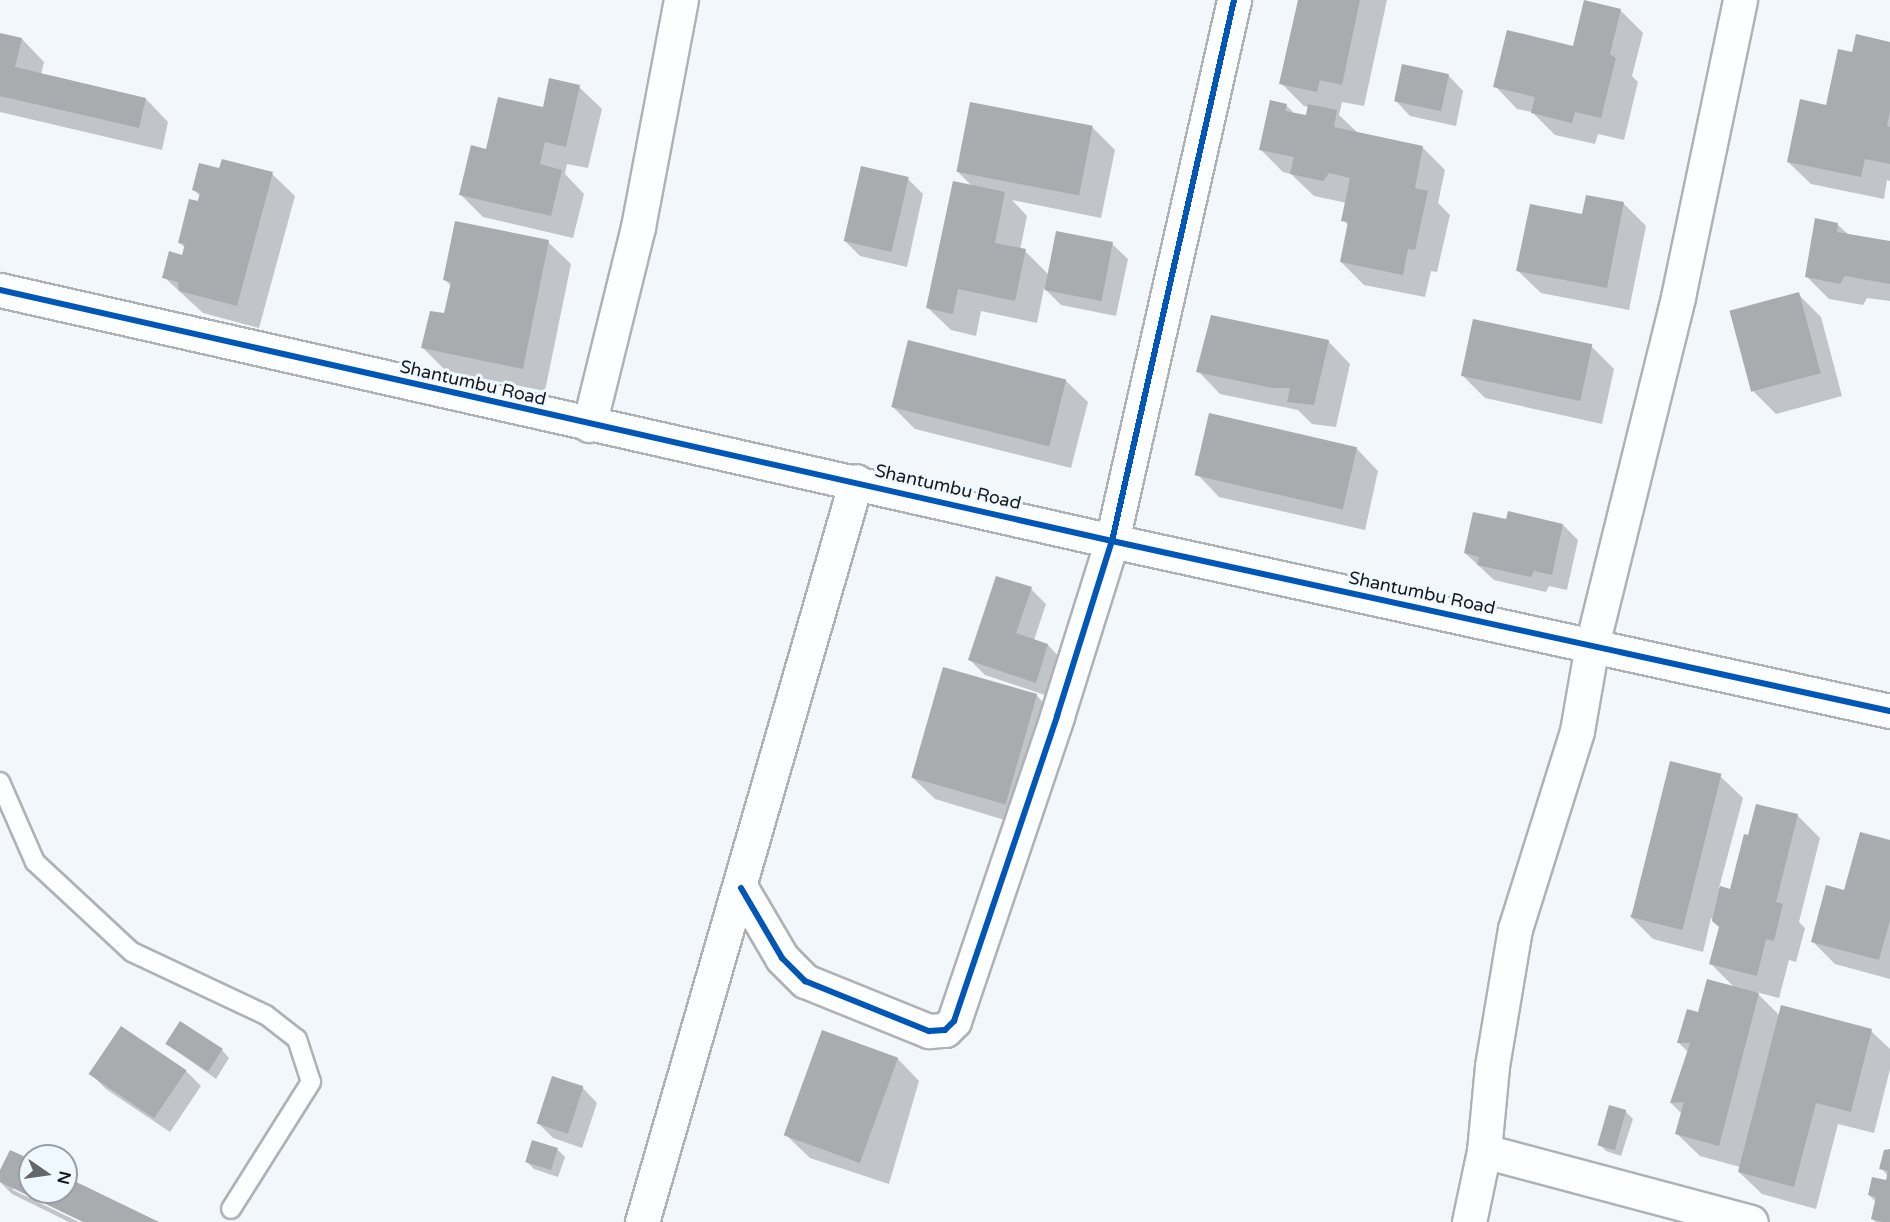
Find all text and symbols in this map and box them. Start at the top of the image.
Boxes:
street label: Shantumbu Road [398,356,548,410]
street label: Shantumbu Road [873,460,1023,514]
street label: Shantumbu Road [1347,567,1497,619]
north arrow [18,1144,78,1204]
text: N [52,1169,75,1186]

